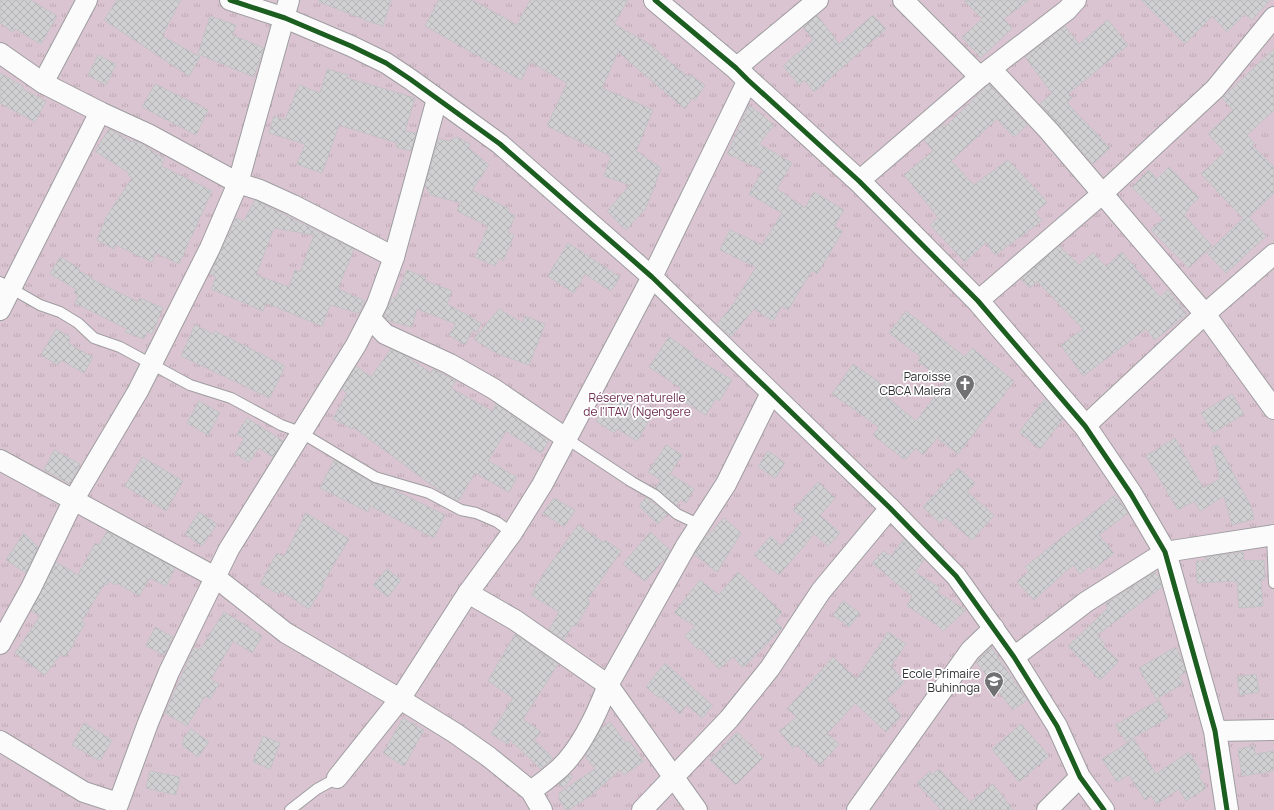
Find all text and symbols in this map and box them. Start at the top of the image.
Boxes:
place label: Paroisse CBCA Malera [879,368,951,399]
church icon: Paroisse CBCA Malera [954,373,976,401]
park label: Réserve naturelle de l'ITAV (Ngengere [583,389,691,420]
place label: Ecole Primaire Buhinnga [902,665,980,696]
school or university icon: Ecole Primaire Buhinnga [983,670,1005,698]

